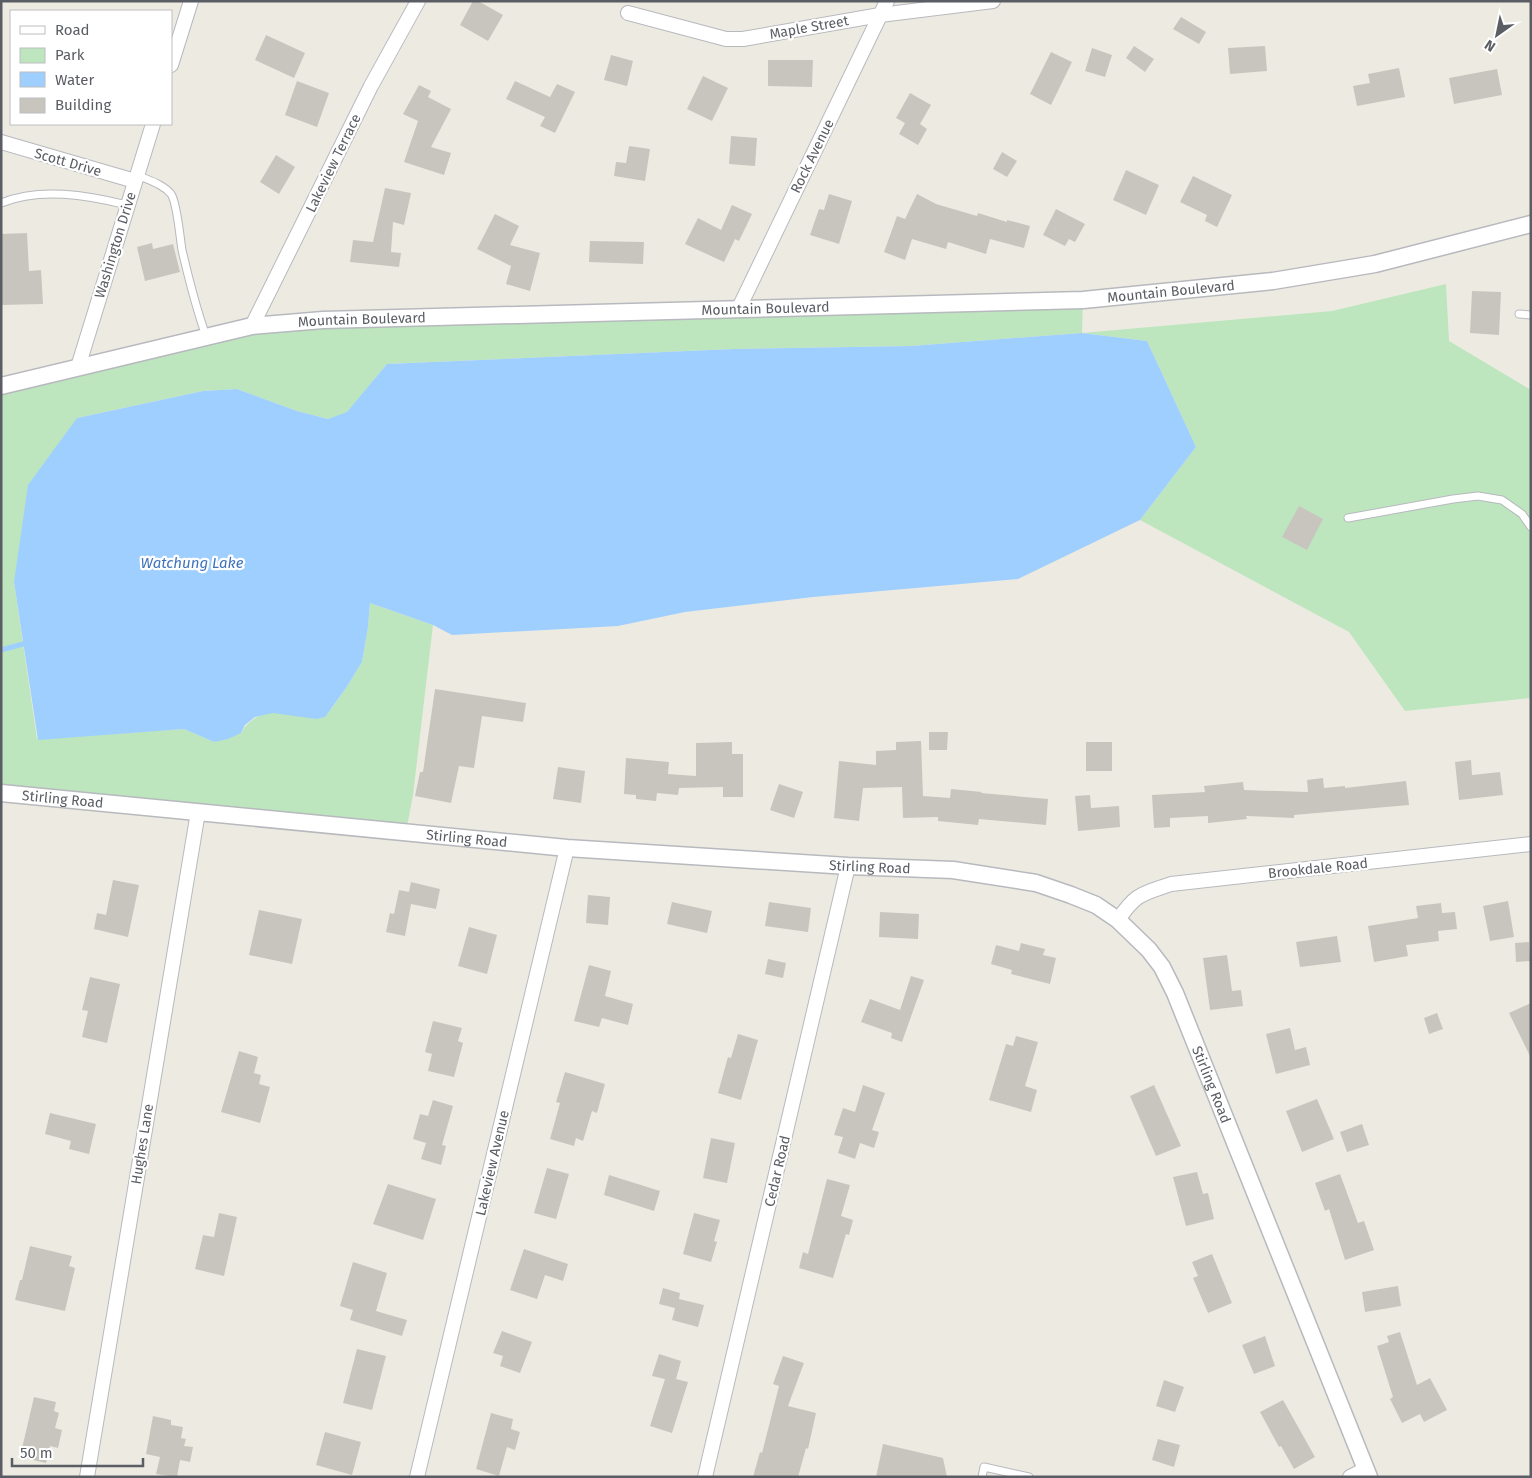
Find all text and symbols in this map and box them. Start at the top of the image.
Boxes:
legend [10,10,172,125]
north arrow [1472,10,1522,60]
street label: Maple Street [768,12,851,43]
text: Road [55,21,90,39]
text: N [1482,36,1499,55]
text: Park [55,46,85,64]
text: Water [55,71,94,89]
text: Building [55,96,111,114]
street label: Lakeview Terrace [302,111,365,215]
street label: Rock Avenue [787,116,838,196]
street label: Scott Drive [32,145,103,180]
street label: Washington Drive [91,190,140,300]
street label: Mountain Boulevard [1106,277,1236,307]
street label: Mountain Boulevard [701,299,830,319]
street label: Mountain Boulevard [297,309,426,331]
water label: Watchung Lake [141,554,244,572]
street label: Stirling Road [21,787,104,812]
street label: Stirling Road [425,826,508,851]
street label: Brookdale Road [1267,855,1369,882]
street label: Stirling Road [828,857,911,877]
street label: Stirling Road [1188,1044,1234,1126]
street label: Hughes Lane [128,1103,157,1186]
street label: Lakeview Avenue [472,1109,513,1218]
street label: Cedar Road [761,1134,794,1208]
scale bar [12,1436,144,1468]
text: 50 m [20,1444,53,1462]

